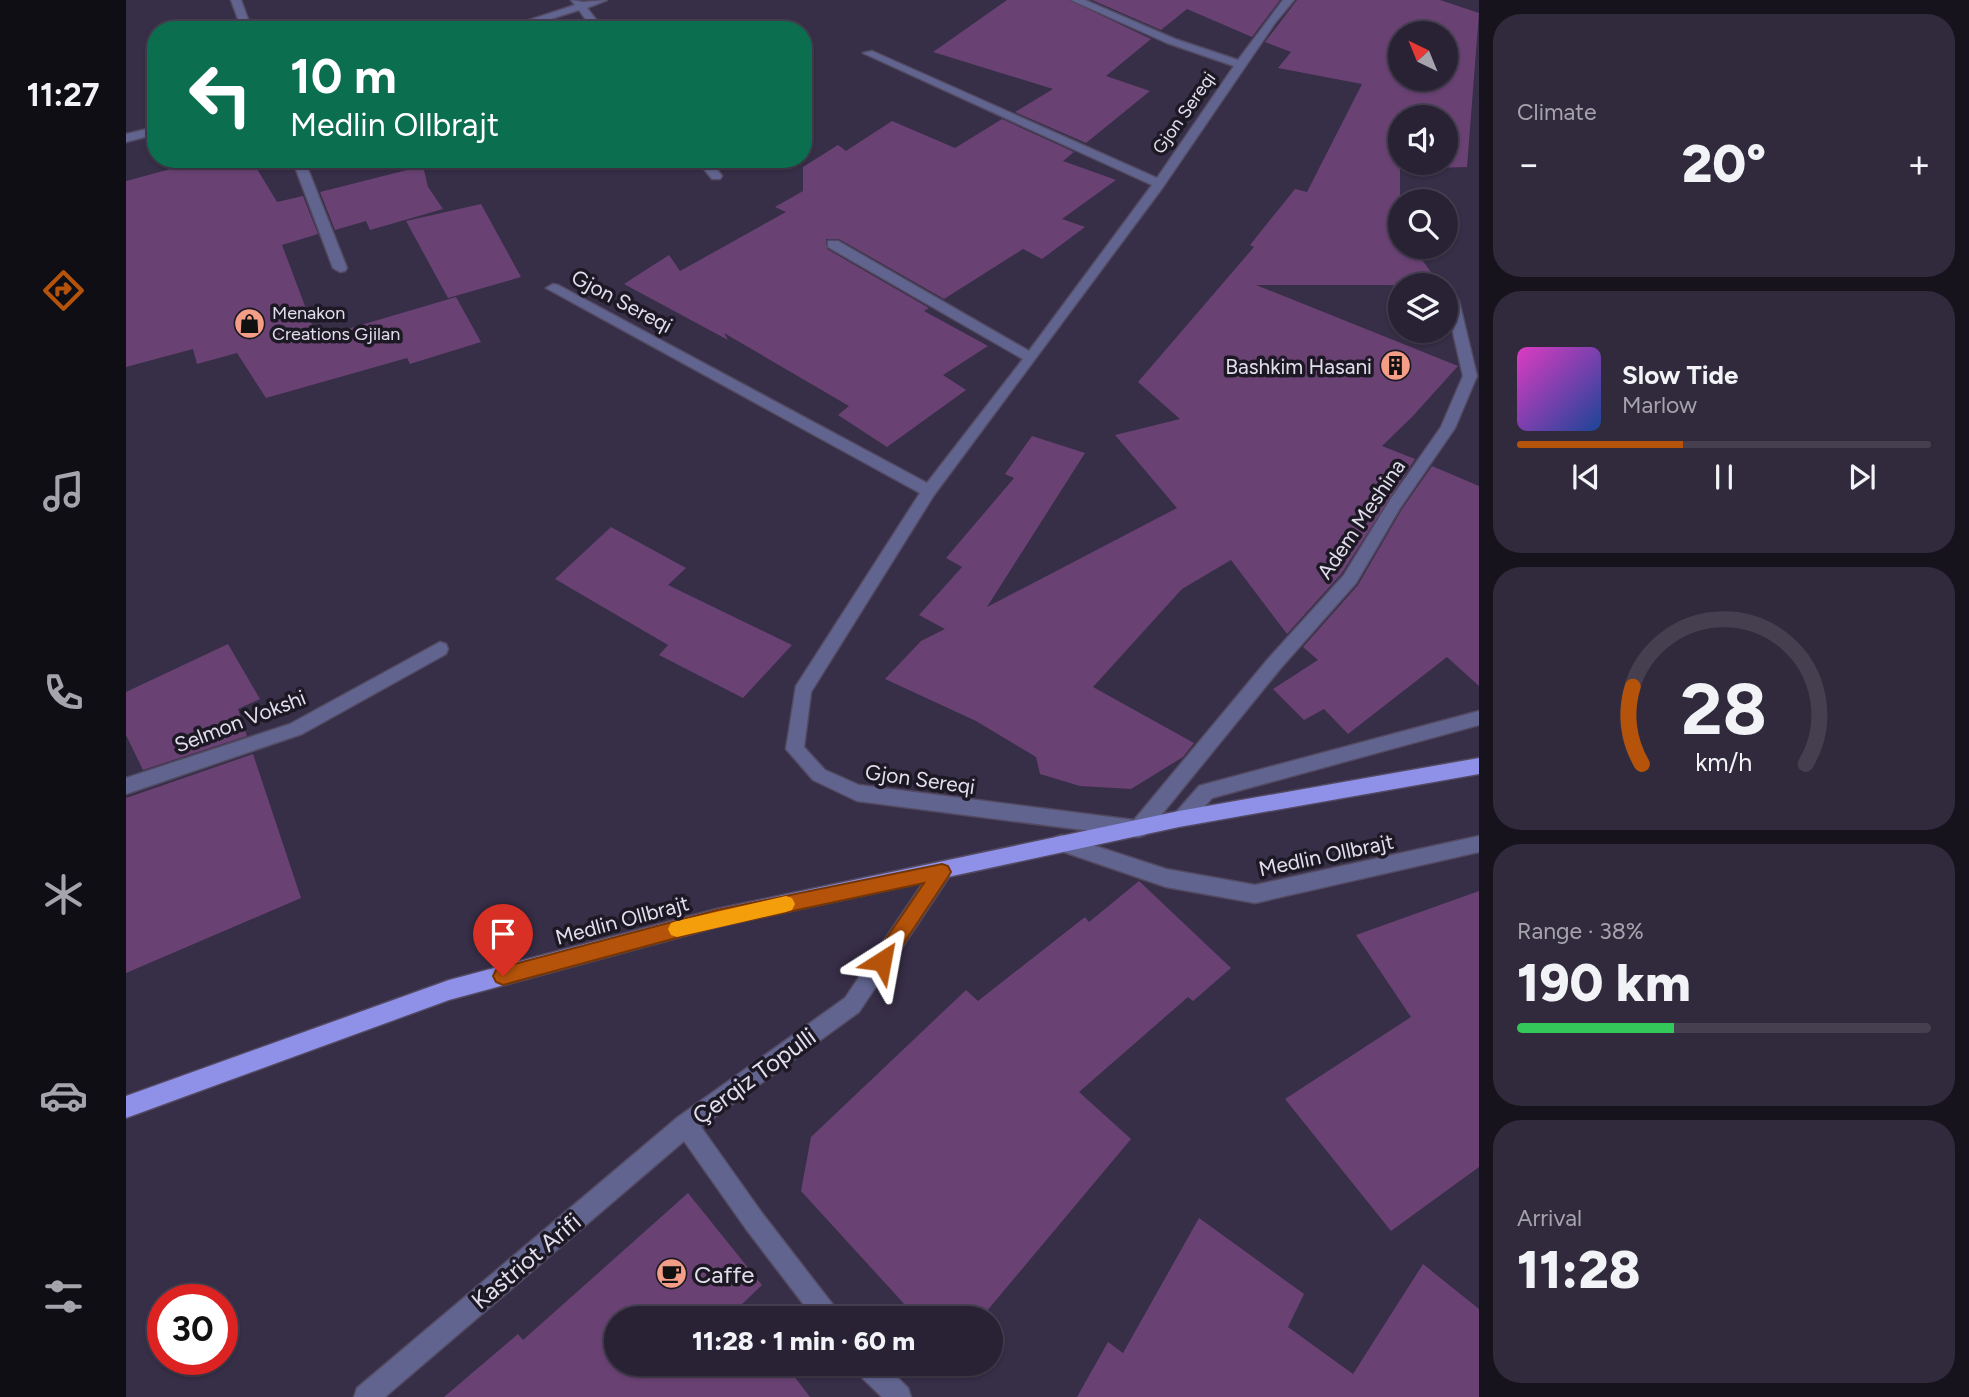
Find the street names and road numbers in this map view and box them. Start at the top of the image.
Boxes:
street label: Gjon Sereqi [1148,68,1220,158]
street label: Gjon Sereqi [567,264,677,338]
street label: Adem Meshina [1312,454,1410,584]
street label: Selmon Vokshi [171,685,309,757]
street label: Gjon Sereqi [863,759,977,799]
street label: Medlin Ollbrajt [1256,829,1396,881]
street label: Medlin Ollbrajt [553,890,692,950]
street label: Çerqiz Topulli [687,1022,821,1130]
street label: Kastriot Arifi [465,1207,587,1315]

